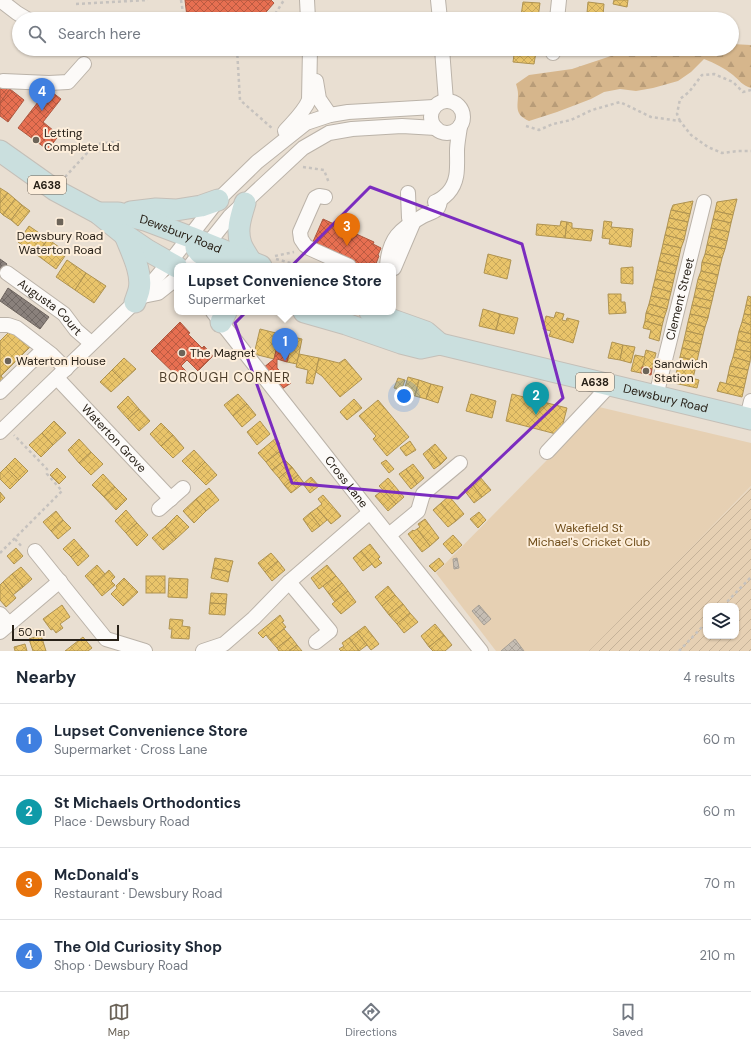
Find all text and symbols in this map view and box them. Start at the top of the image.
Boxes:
search box [12,12,739,56]
icon: search [26,23,48,45]
text: Search here [58,24,141,44]
pin: 4 [29,78,55,111]
place label: Letting Complete Ltd [44,125,120,155]
marker: Letting Complete Ltd [31,135,41,145]
road number: A638 [28,176,66,194]
street label: Dewsbury Road [138,211,224,257]
pin: 3 [334,213,360,246]
marker: Dewsbury Road Waterton Road [55,217,65,227]
place label: Dewsbury Road Waterton Road [17,228,103,258]
street label: Clement Street [662,256,698,342]
popup [174,263,396,315]
text: Lupset Convenience Store [188,271,382,291]
street label: Augusta Court [14,275,85,339]
text: Supermarket [188,291,265,308]
pin: 1 [272,328,298,361]
place label: The Magnet [190,345,255,361]
marker: The Magnet [177,348,187,358]
place label: Waterton House [16,353,106,369]
marker: Waterton House [3,356,13,366]
place label: Sandwich Station [654,356,708,386]
marker: Sandwich Station [641,366,651,376]
district label: BOROUGH CORNER [159,369,291,386]
road number: A638 [576,373,614,391]
street label: Dewsbury Road [622,380,710,416]
pin: 2 [523,382,549,415]
your location [394,386,414,406]
street label: Waterton Grove [78,401,150,476]
street label: Cross Lane [321,453,372,511]
park label: Wakefield St Michael's Cricket Club [528,520,650,550]
map controls [703,603,739,639]
button: layers [703,603,739,639]
scale bar [12,623,119,642]
text: 50 m [18,625,45,639]
text: Nearby [16,666,76,688]
text: 4 results [683,669,735,686]
text: Lupset Convenience Store [54,721,248,741]
text: 1 [27,731,31,748]
text: 60 m [703,731,735,748]
text: Supermarket · Cross Lane [54,741,208,758]
text: St Michaels Orthodontics [54,793,241,813]
text: 2 [25,803,33,820]
text: 60 m [703,803,735,820]
text: Place · Dewsbury Road [54,813,190,830]
text: McDonald's [54,865,139,885]
text: 3 [25,875,33,892]
text: 70 m [704,875,735,892]
text: Restaurant · Dewsbury Road [54,885,222,902]
text: The Old Curiosity Shop [54,937,222,957]
text: 4 [25,947,33,964]
text: 210 m [700,947,735,964]
text: Shop · Dewsbury Road [54,957,188,974]
tab: Map [108,1001,130,1039]
tab: Directions [345,1001,397,1039]
tab: Saved [612,1001,643,1039]

